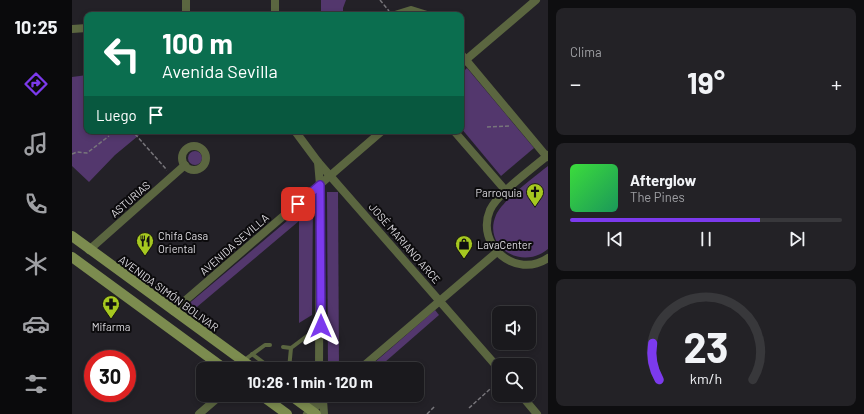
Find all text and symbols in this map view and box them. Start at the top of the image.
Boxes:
text: 10:25 [15,16,57,38]
text: 100 m [162,26,233,60]
icon: left [96,28,148,80]
text: Clima [570,44,602,60]
text: Avenida Sevilla [162,60,278,82]
text: 19° [687,64,725,100]
icon: directions [22,70,50,98]
text: − [570,70,581,96]
text: + [831,70,842,96]
icon: arrive [145,104,167,126]
text: Luego [96,106,137,124]
icon: music [22,130,50,158]
text: Afterglow [630,171,696,189]
street label: ASTURIAS [108,178,152,220]
church icon: Parroquia [525,182,545,207]
place label: Parroquia [476,186,522,199]
pin [281,187,315,221]
text: The Pines [630,189,685,205]
icon: phone [22,190,50,218]
icon: arrive [287,193,309,215]
street label: JOSÉ MARIANO ARCE [367,200,444,286]
street label: AVENIDA SEVILLA [197,210,271,277]
icon: previous [604,228,626,250]
icon: pause [695,228,717,250]
icon: next [786,228,808,250]
place label: Chifa Casa Oriental [158,229,208,255]
restaurant icon: Chifa Casa Oriental [135,231,155,256]
shop icon: LavaCenter [454,234,474,259]
place label: LavaCenter [477,238,532,251]
icon: climate [22,250,50,278]
street label: AVENIDA SIMÓN BOLIVAR [117,252,222,334]
pharmacy icon: Mifarma [101,294,121,319]
position arrow [300,305,342,347]
map controls [492,306,536,402]
button: sound [492,306,536,350]
icon: car [22,310,50,338]
place label: Mifarma [92,320,130,333]
text: 23 [683,321,729,371]
speed limit sign: 30 [84,350,136,402]
button: search [492,358,536,402]
icon: filters [22,370,50,398]
text: km/h [690,370,722,387]
text: 10:26 · 1 min · 120 m [247,373,373,391]

